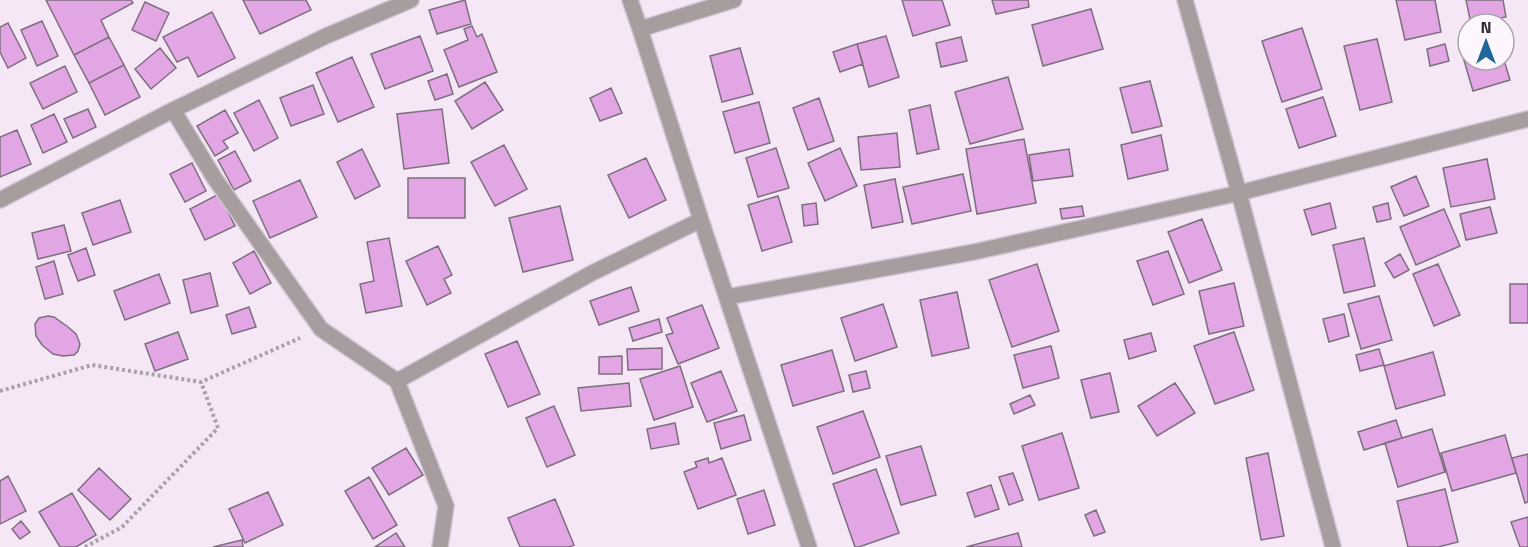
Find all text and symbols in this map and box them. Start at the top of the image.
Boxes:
north arrow [1456,12,1516,72]
text: N [1480,15,1492,39]

